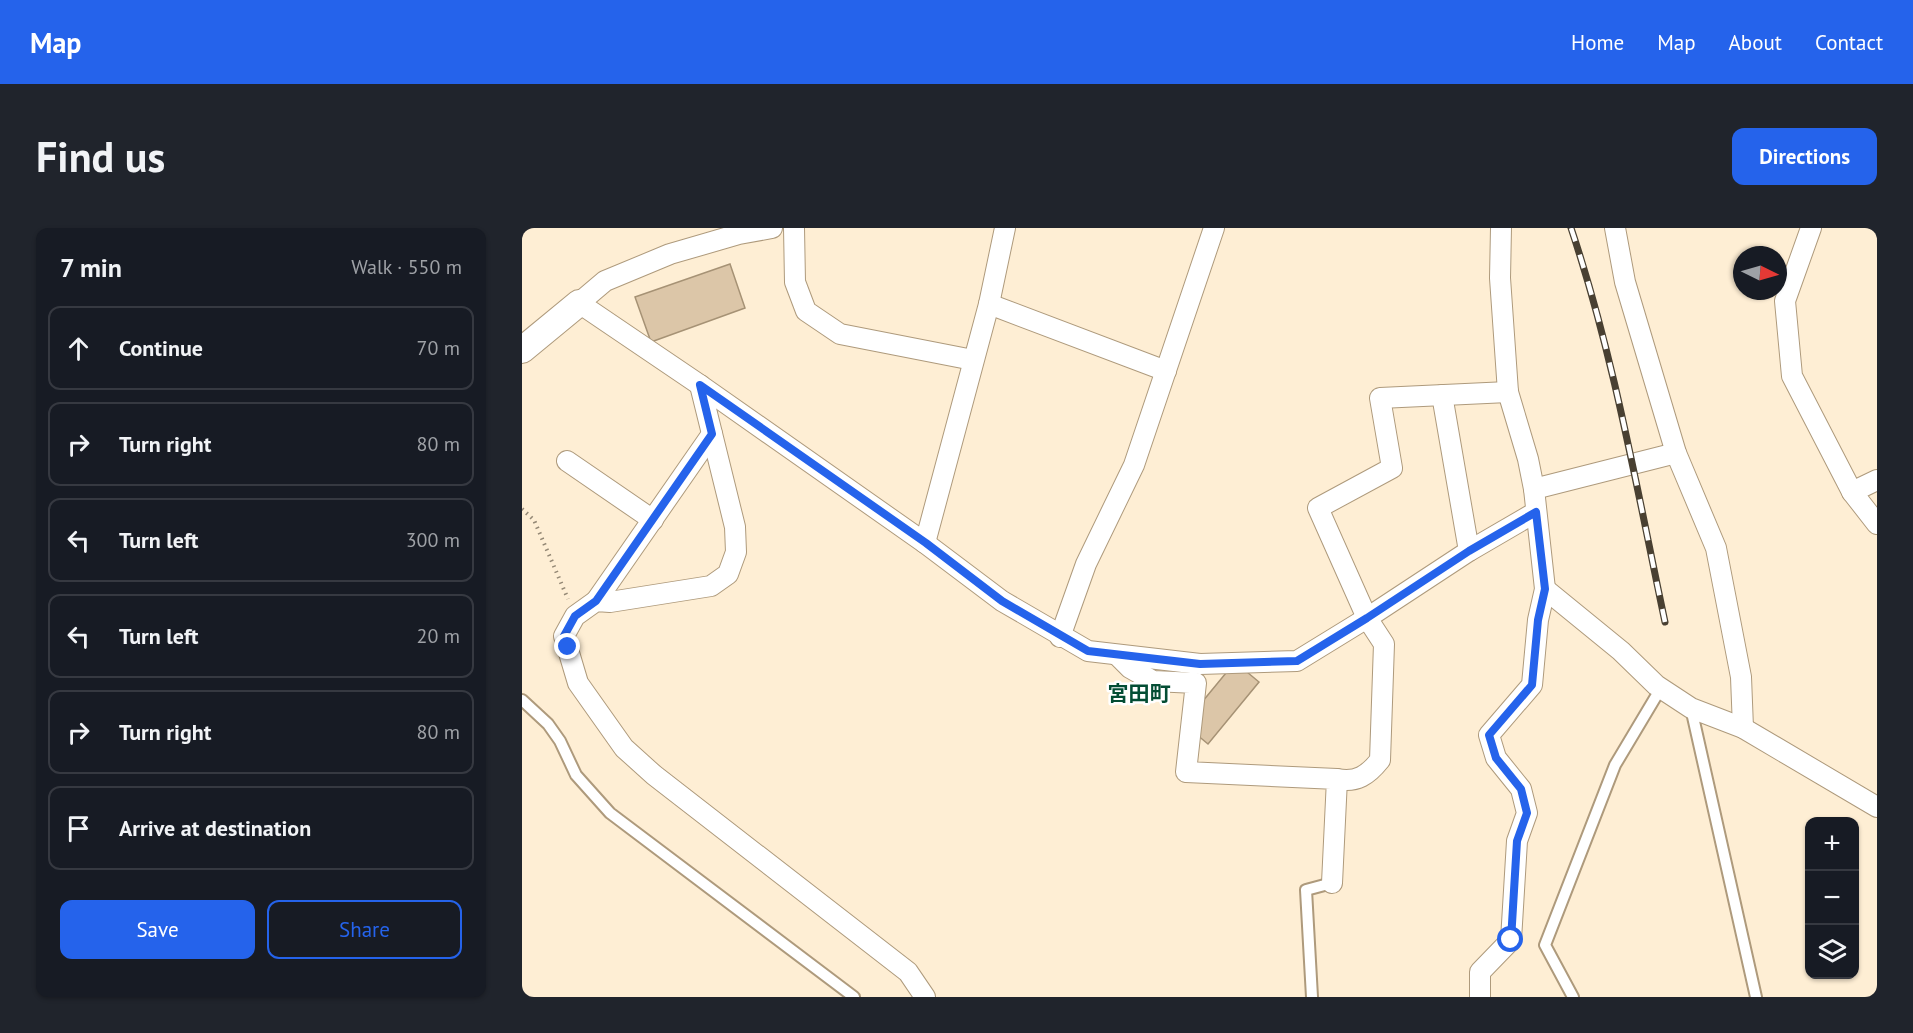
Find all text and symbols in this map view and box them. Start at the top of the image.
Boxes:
text: Map [30,24,81,61]
text: Home [1571,29,1624,56]
text: Map [1657,29,1696,56]
text: About [1729,29,1782,56]
text: Contact [1815,29,1883,56]
button: Directions [1732,128,1877,185]
text: Find us [36,129,165,184]
north arrow [1733,246,1787,300]
text: 7 min [60,251,122,284]
text: Walk · 550 m [351,254,462,280]
icon: ahead [62,332,95,365]
text: Continue [119,334,203,362]
text: 70 m [417,335,460,361]
icon: right [62,428,95,461]
text: Turn right [119,430,211,458]
text: 80 m [417,431,460,457]
icon: left [62,524,95,557]
text: Turn left [119,526,199,554]
text: 300 m [406,527,460,553]
icon: left [62,620,95,653]
text: Turn left [119,622,199,650]
text: 20 m [417,623,460,649]
route end [554,633,580,659]
district label: 宮田町 [1108,680,1171,707]
icon: right [62,716,95,749]
text: Turn right [119,718,211,746]
text: 80 m [417,719,460,745]
icon: arrive [62,812,95,845]
text: Arrive at destination [119,814,311,842]
map controls [1805,817,1859,979]
button: + [1805,817,1859,871]
button: − [1805,871,1859,925]
button: Save [60,900,255,959]
button: Share [267,900,462,959]
button: layers [1805,925,1859,979]
route start [1497,926,1523,952]

